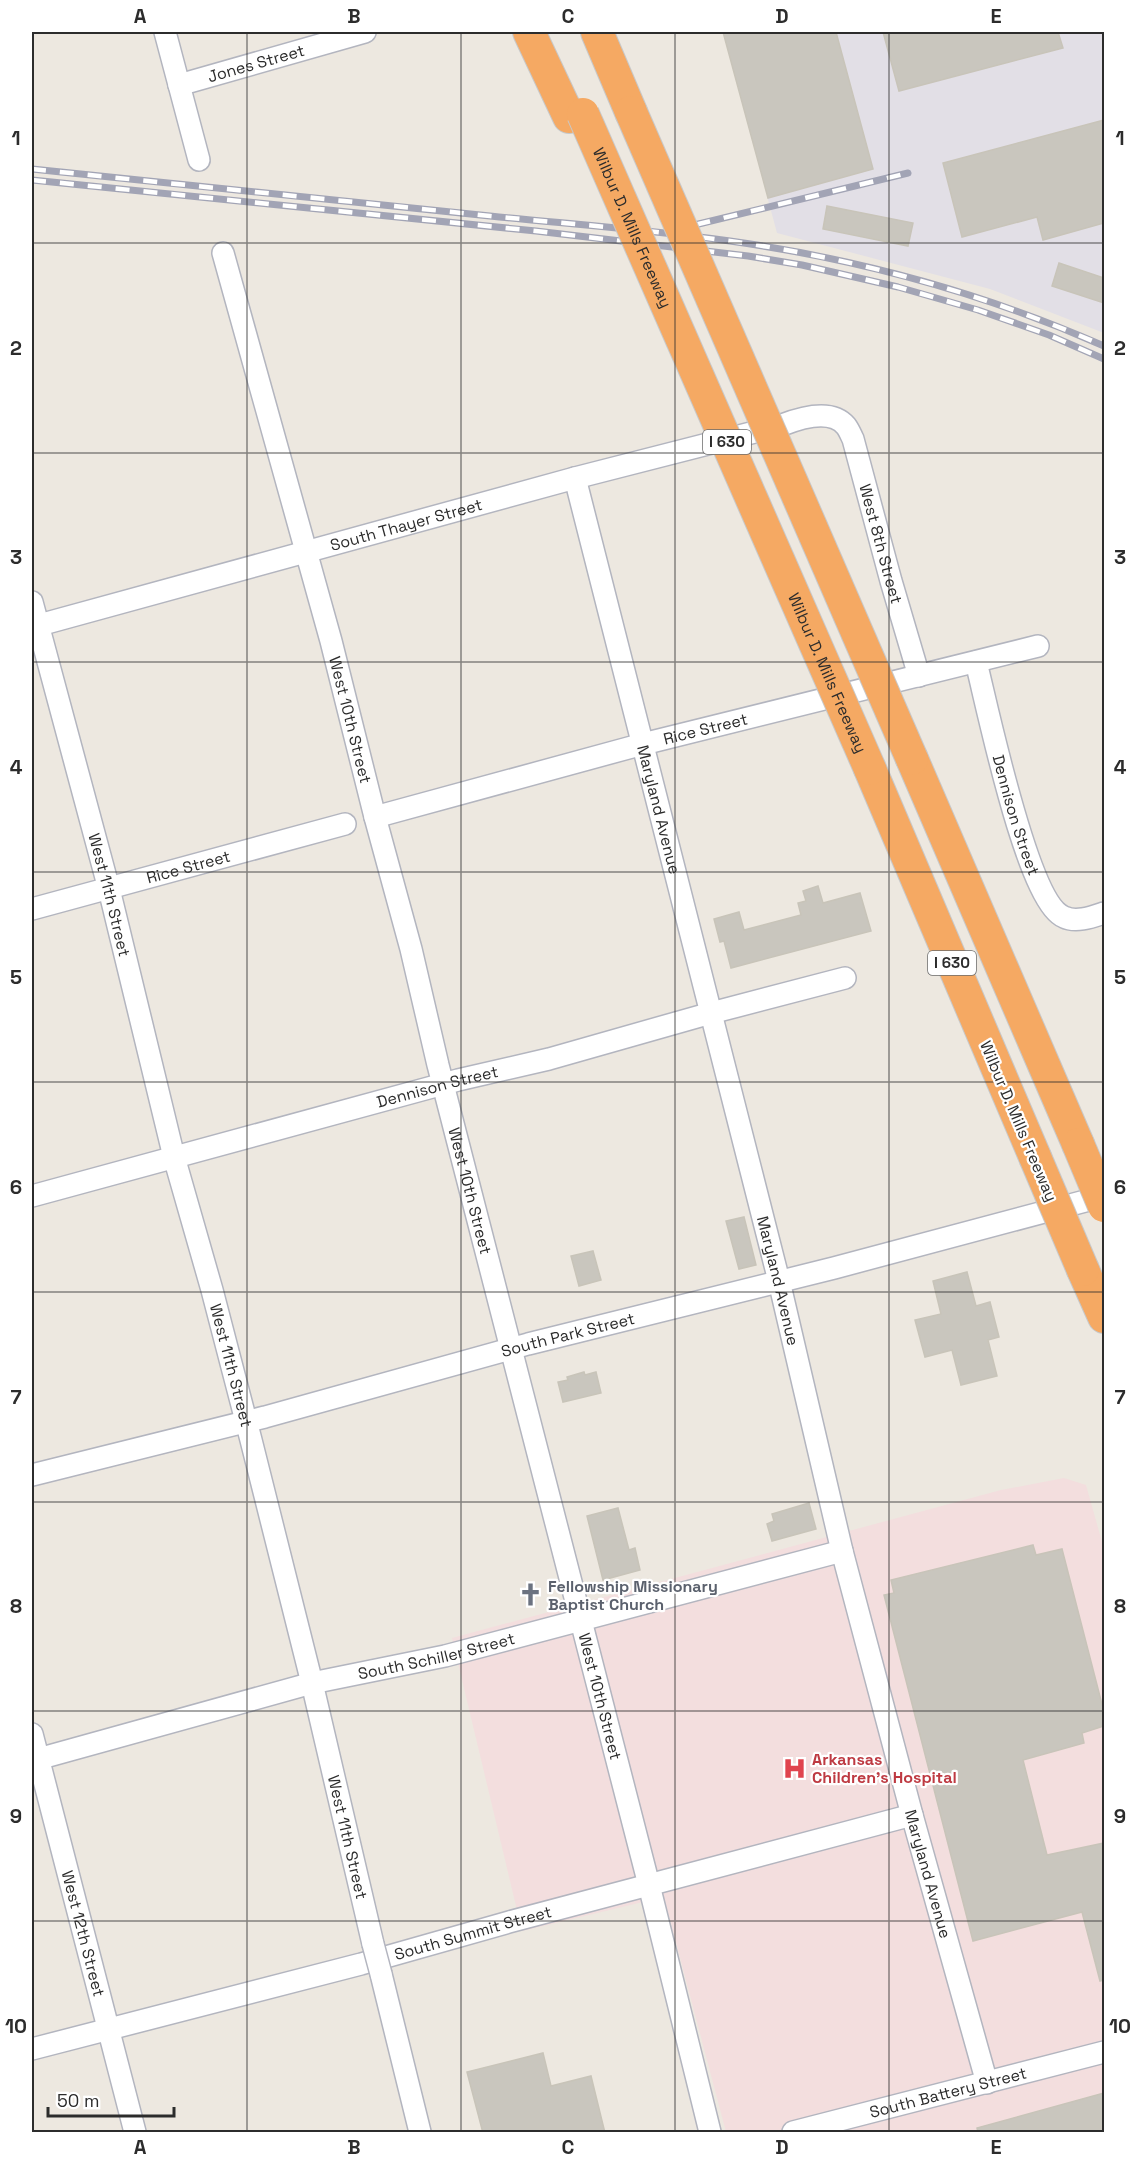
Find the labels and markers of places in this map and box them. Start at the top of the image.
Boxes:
place label: Fellowship Missionary Baptist Church [548,1576,718,1615]
church icon: Fellowship Missionary Baptist Church [517,1582,543,1608]
place label: Arkansas Children's Hospital [812,1749,957,1788]
hospital icon: Arkansas Children's Hospital [781,1755,807,1781]

